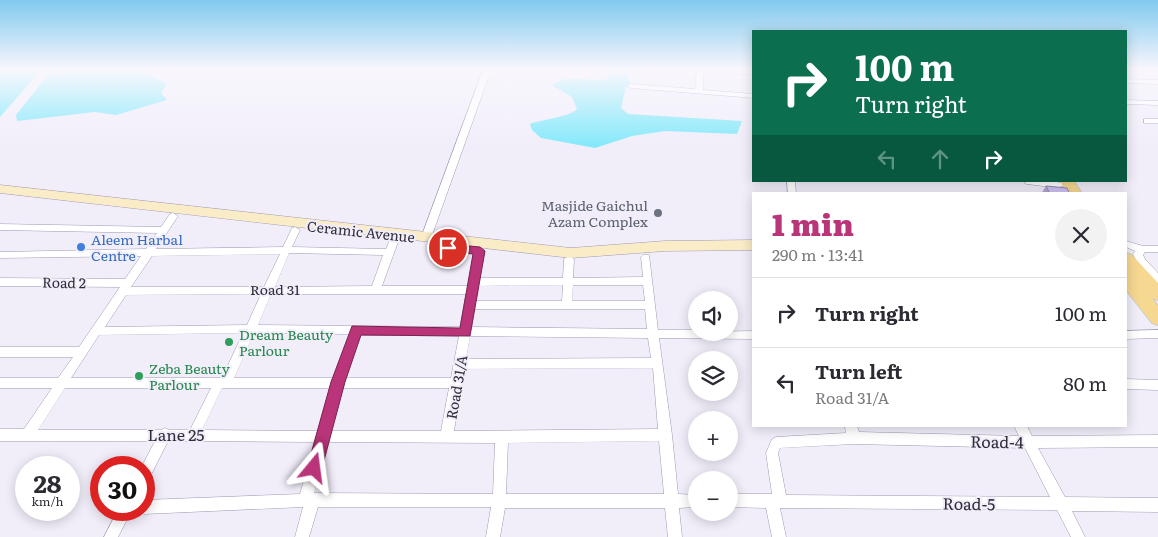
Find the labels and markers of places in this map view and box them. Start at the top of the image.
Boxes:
place label: Masjide Gaichul Azam Complex [541,195,648,231]
marker: Masjide Gaichul Azam Complex [652,207,664,219]
pin [427,227,469,269]
place label: Aleem Harbal Centre [91,229,183,265]
marker: Aleem Harbal Centre [75,241,87,253]
place label: Dream Beauty Parlour [239,324,334,360]
marker: Dream Beauty Parlour [223,336,235,348]
place label: Zeba Beauty Parlour [149,358,231,394]
marker: Zeba Beauty Parlour [133,370,145,382]

